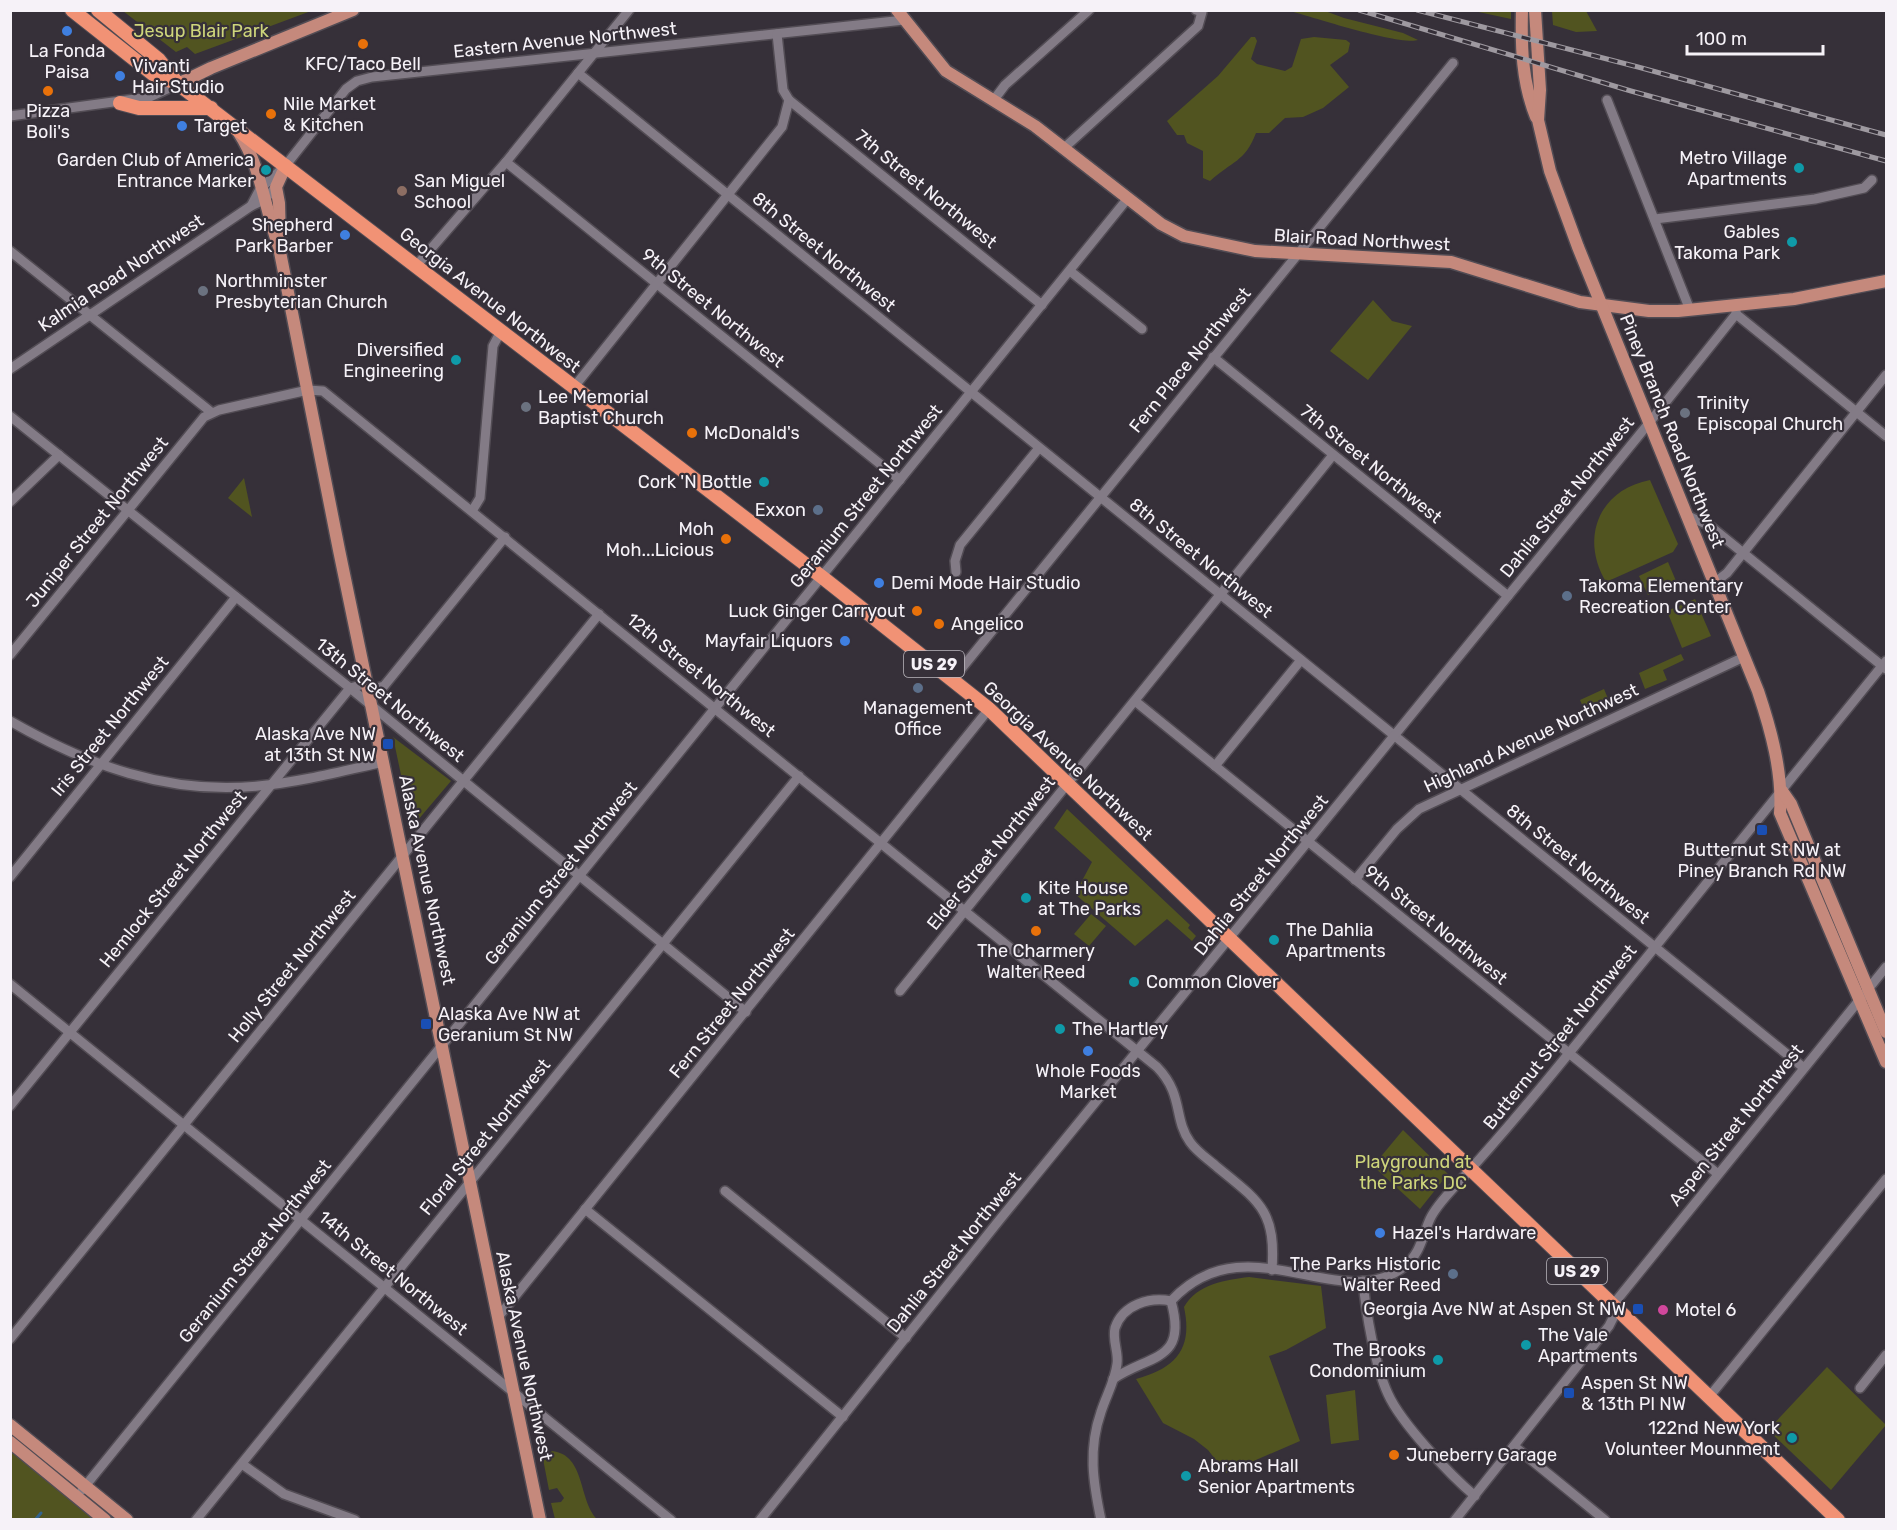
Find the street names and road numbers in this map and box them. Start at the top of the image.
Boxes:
street label: Eastern Avenue Northwest [452,17,678,63]
street label: 7th Street Northwest [851,125,1001,253]
street label: 8th Street Northwest [748,187,900,317]
street label: Kalmia Road Northwest [34,209,208,337]
street label: Georgia Avenue Northwest [395,222,585,378]
street label: Blair Road Northwest [1273,224,1451,256]
street label: 9th Street Northwest [637,244,789,372]
street label: Fern Place Northwest [1125,283,1255,437]
street label: Piney Branch Road Northwest [1615,311,1729,551]
street label: Geranium Street Northwest [785,400,947,592]
street label: 7th Street Northwest [1296,400,1446,528]
street label: Dahlia Street Northwest [1495,412,1639,582]
street label: Juniper Street Northwest [21,432,173,612]
street label: 8th Street Northwest [1125,493,1277,623]
street label: 12th Street Northwest [622,608,780,742]
street label: 13th Street Northwest [311,633,469,767]
street label: Iris Street Northwest [47,651,173,801]
road number: US 29 [904,651,964,677]
street label: Georgia Avenue Northwest [979,677,1157,845]
street label: Highland Avenue Northwest [1420,679,1642,797]
street label: Elder Street Northwest [922,772,1060,934]
street label: Alaska Avenue Northwest [394,773,460,987]
street label: Geranium Street Northwest [480,777,642,969]
street label: Hemlock Street Northwest [95,786,251,972]
street label: Dahlia Street Northwest [1189,790,1333,960]
street label: 8th Street Northwest [1502,799,1654,929]
street label: 9th Street Northwest [1360,861,1512,989]
street label: Holly Street Northwest [224,885,360,1047]
street label: Fern Street Northwest [665,923,799,1083]
street label: Butternut Street Northwest [1479,940,1641,1134]
street label: Aspen Street Northwest [1664,1040,1808,1210]
street label: Floral Street Northwest [415,1054,555,1220]
street label: Geranium Street Northwest [174,1155,336,1347]
street label: Dahlia Street Northwest [882,1167,1026,1337]
street label: 14th Street Northwest [314,1206,472,1340]
street label: Alaska Avenue Northwest [491,1249,557,1463]
road number: US 29 [1547,1258,1607,1284]

